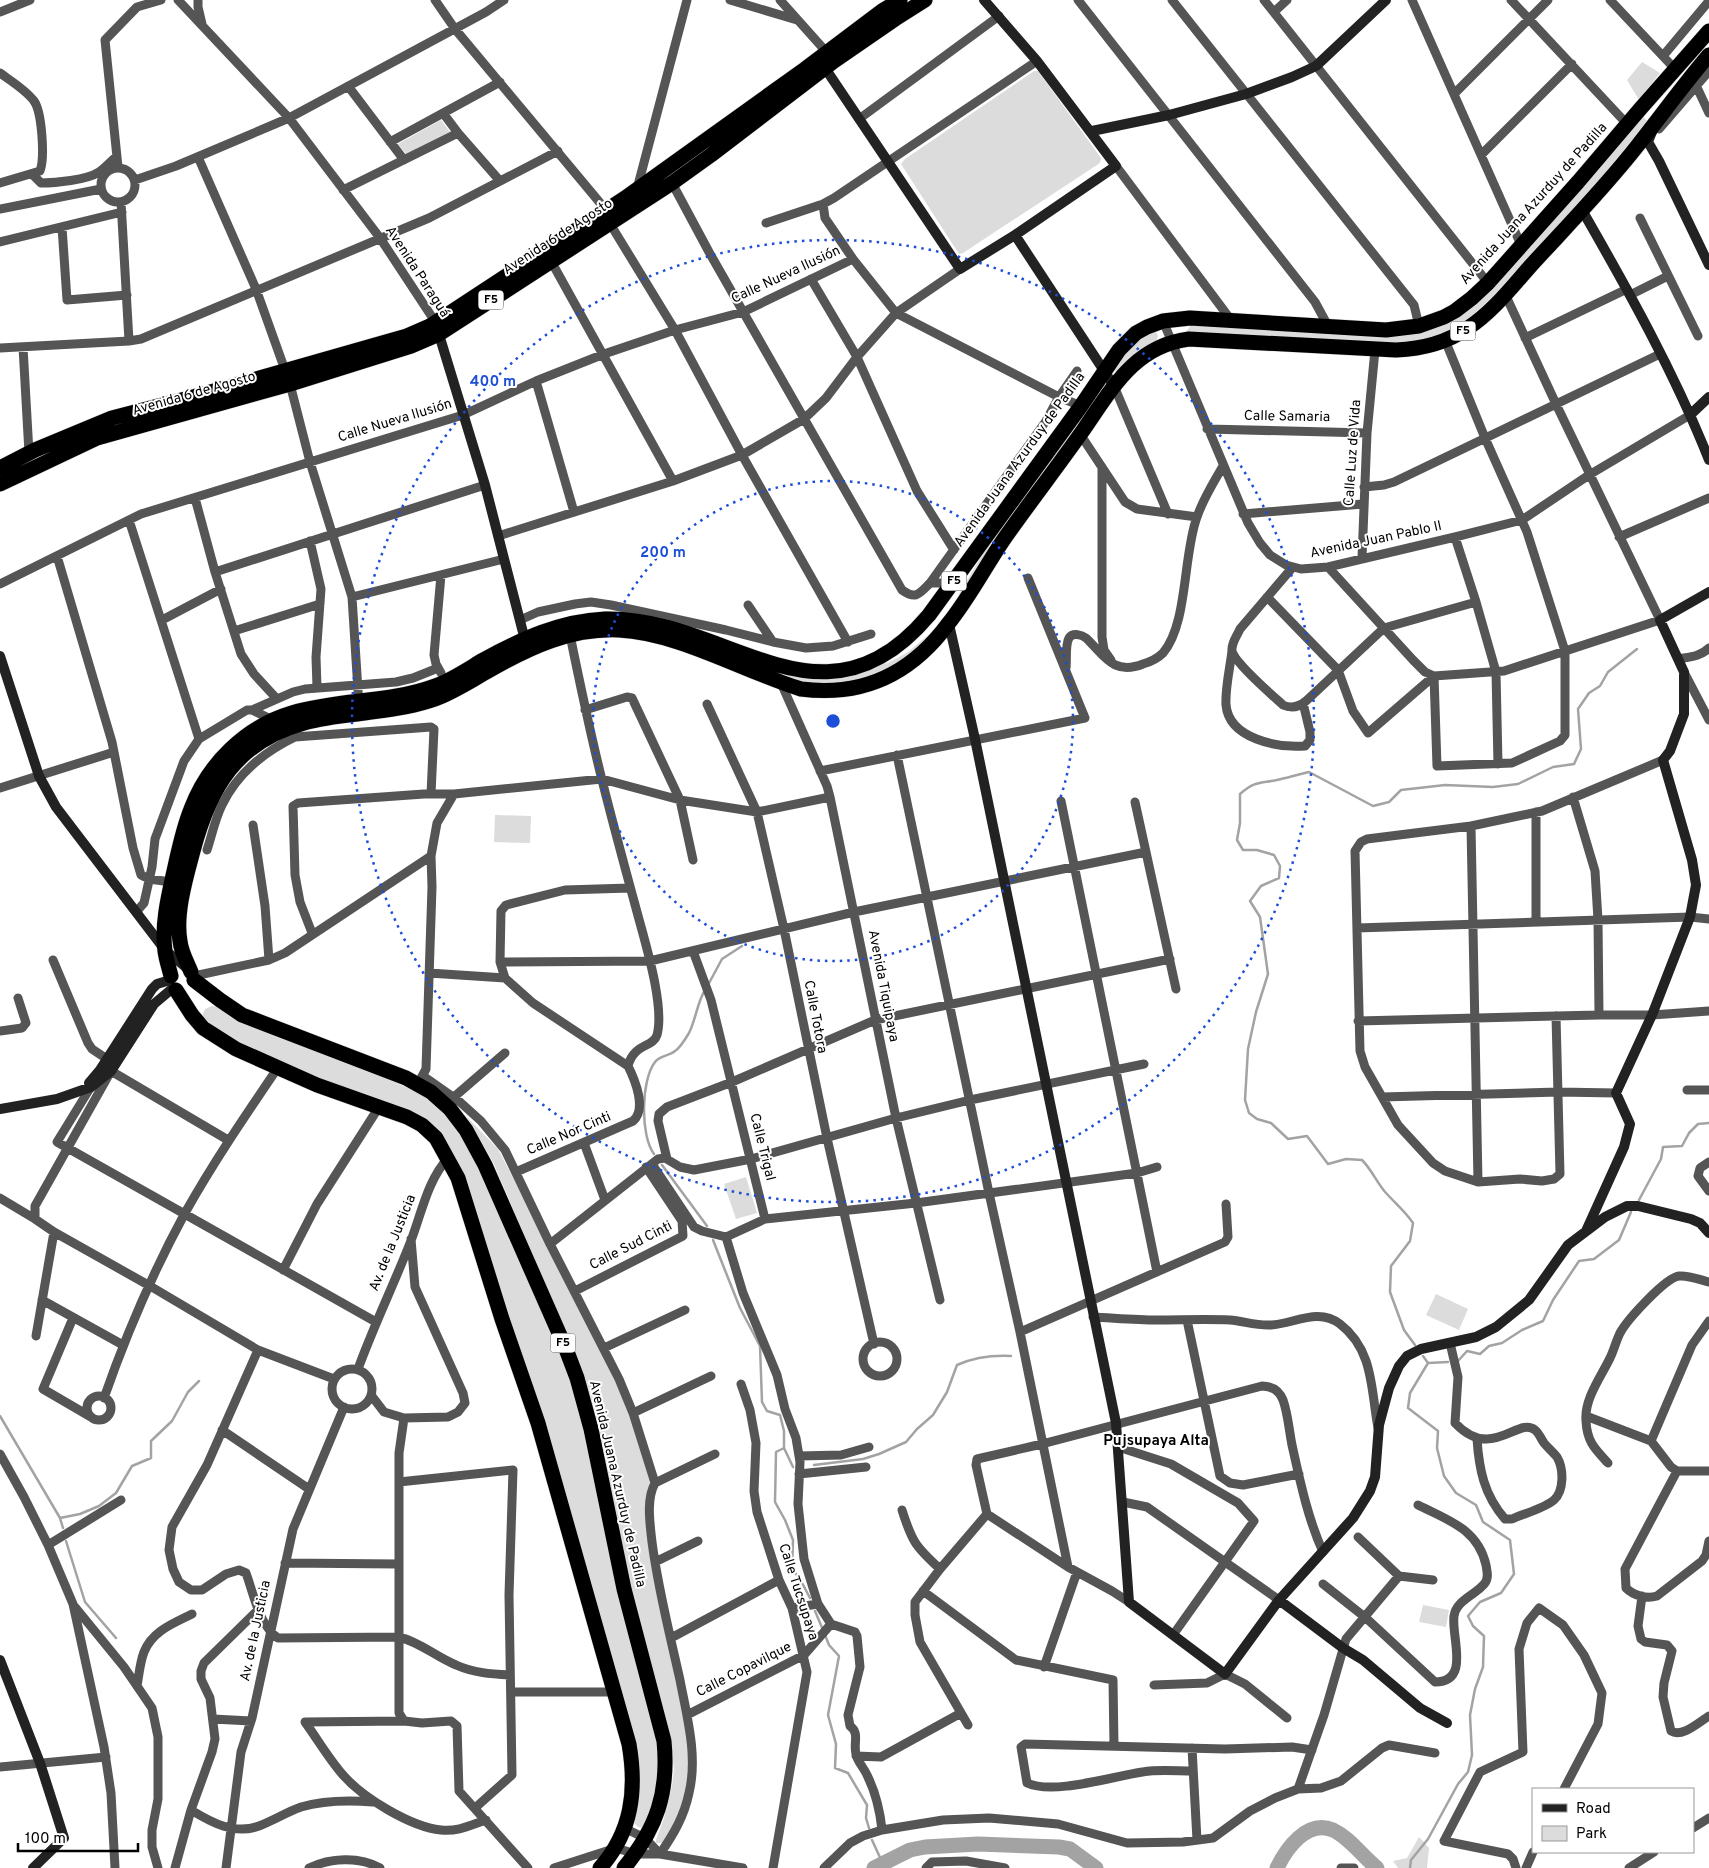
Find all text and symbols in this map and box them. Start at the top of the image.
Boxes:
street label: Avenida Juana Azurduy de Padilla [1457,120,1611,288]
street label: Avenida 6 de Agosto [500,195,616,279]
street label: Avenida Paraguá [381,223,453,321]
street label: Calle Nueva Ilusión [729,242,843,308]
road number: F5 [478,290,504,310]
road number: F5 [1450,322,1476,341]
street label: Avenida 6 de Agosto [130,368,258,420]
street label: Avenida Juana Azurduy de Padilla [951,369,1089,551]
text: 400 m [470,373,516,392]
street label: Calle Nueva Ilusión [336,396,454,446]
street label: Calle Luz de Vida [1341,399,1365,507]
street label: Calle Samaria [1244,408,1330,426]
street label: Avenida Juan Pablo II [1309,518,1443,562]
text: 200 m [640,544,686,563]
road number: F5 [942,572,966,590]
centre of rings [824,712,842,730]
street label: Avenida Tiquipaya [864,928,902,1044]
street label: Calle Totora [800,979,830,1055]
street label: Calle Nor Cinti [524,1109,614,1159]
street label: Calle Trigal [745,1112,779,1182]
street label: Av. de la Justicia [366,1192,420,1294]
street label: Calle Sud Cinti [587,1218,675,1274]
road number: F5 [550,1334,576,1352]
street label: Avenida Juana Azurduy de Padilla [585,1379,649,1589]
district label: Pujsupaya Alta [1103,1432,1209,1451]
street label: Calle Tucsupaya [774,1542,822,1642]
street label: Av. de la Justicia [237,1579,275,1683]
street label: Calle Copavilque [694,1639,794,1701]
legend [1532,1788,1694,1853]
text: Road [1576,1800,1611,1819]
scale bar [18,1820,138,1852]
text: Park [1576,1825,1607,1844]
text: 100 m [25,1830,66,1849]

